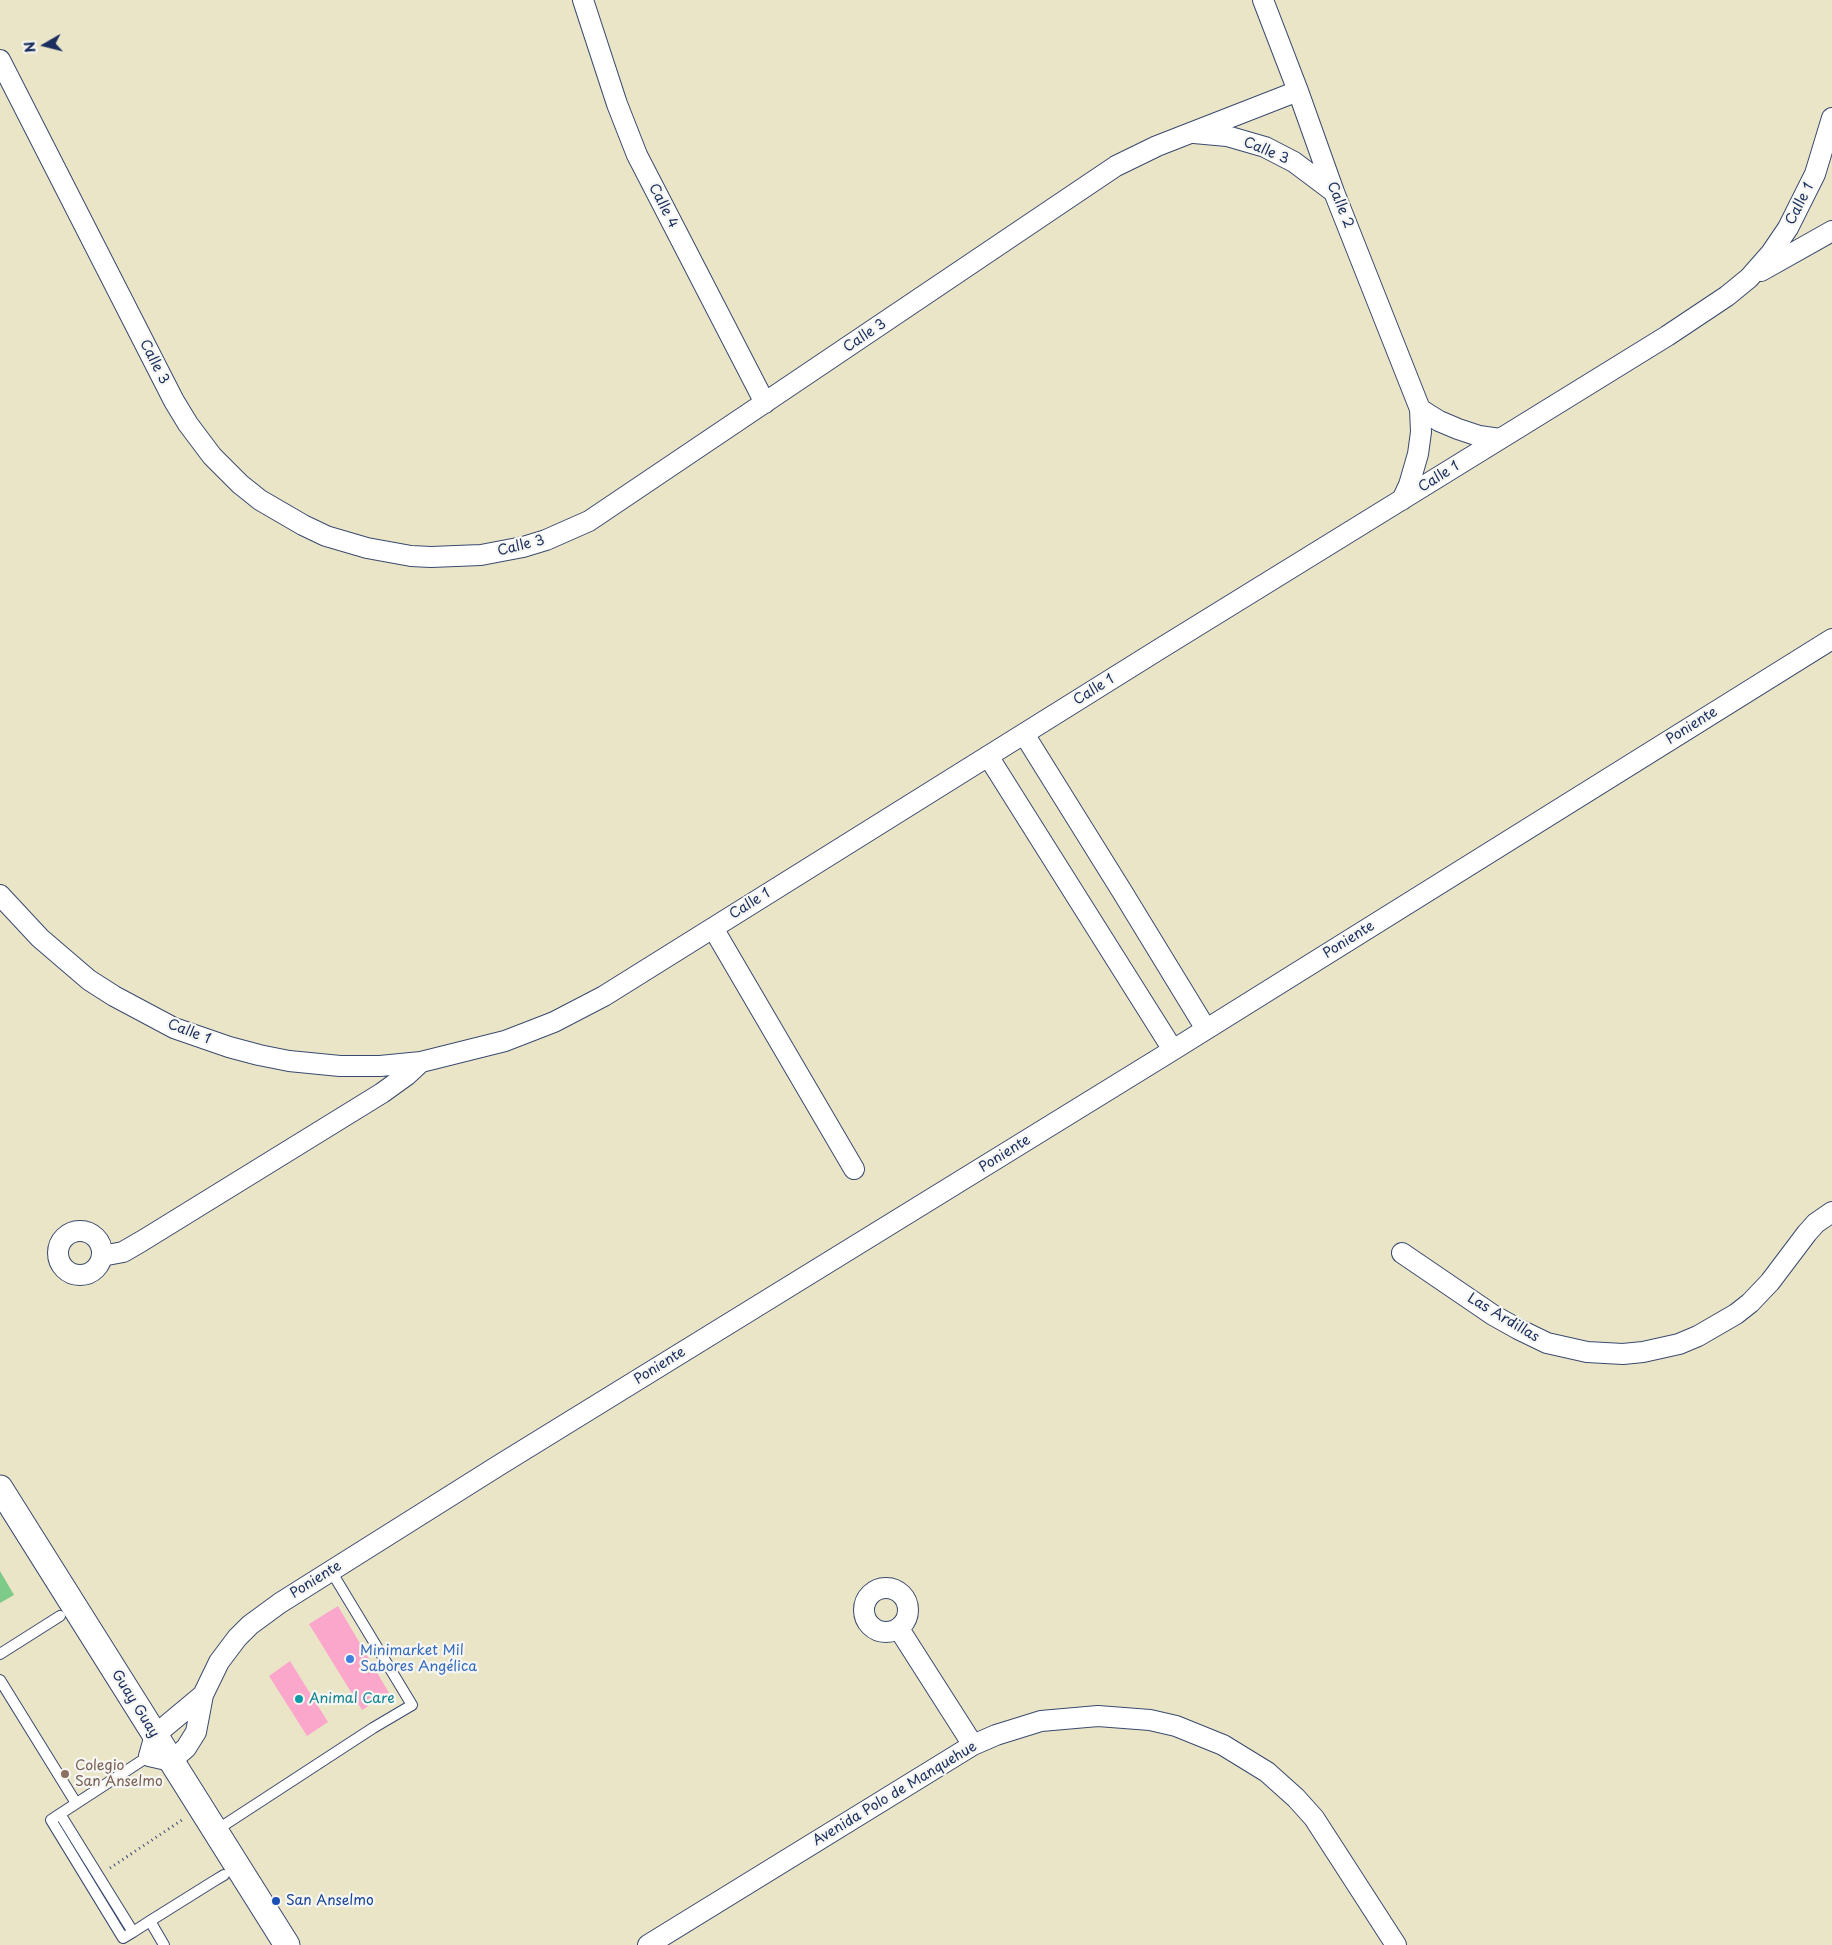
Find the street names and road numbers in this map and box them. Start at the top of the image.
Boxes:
street label: Calle 3 [1241,134,1291,168]
street label: Calle 2 [1323,179,1357,231]
street label: Calle 1 [1782,180,1818,228]
street label: Calle 4 [645,181,681,231]
street label: Calle 3 [840,316,890,356]
street label: Calle 3 [136,337,172,387]
street label: Calle 1 [1415,458,1463,496]
street label: Calle 3 [496,532,546,560]
street label: Calle 1 [1070,671,1118,709]
street label: Poniente [1663,704,1721,748]
street label: Calle 1 [726,885,774,923]
street label: Poniente [1320,918,1378,962]
street label: Calle 1 [165,1016,213,1048]
street label: Poniente [976,1132,1034,1176]
street label: Las Ardillas [1464,1290,1542,1346]
street label: Poniente [631,1344,689,1388]
street label: Poniente [287,1558,345,1602]
street label: Guay Guay [108,1667,162,1741]
street label: Avenida Polo de Manquehue [810,1738,980,1850]

